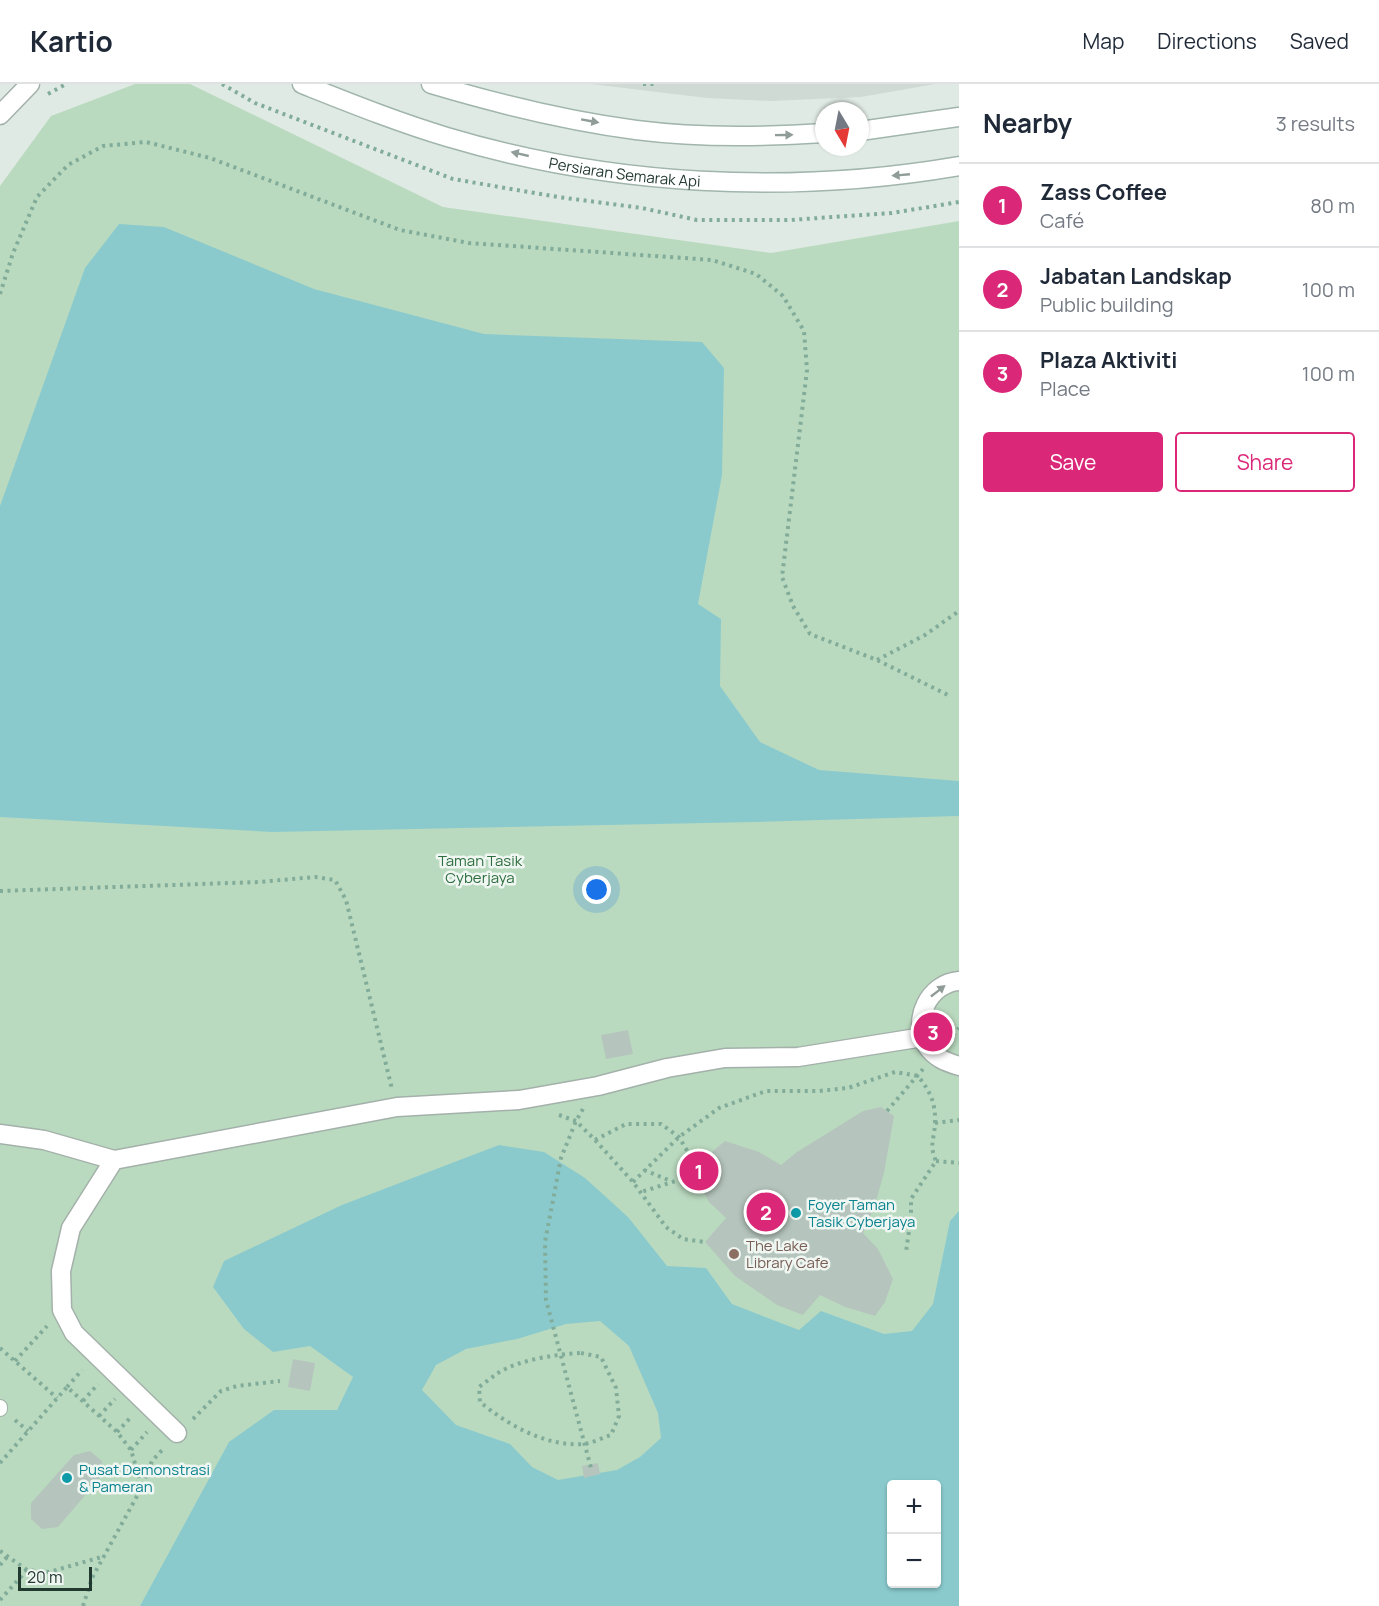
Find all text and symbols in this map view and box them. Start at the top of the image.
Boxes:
text: Kartio [30,22,113,60]
text: Map [1083,27,1124,55]
text: Directions [1157,27,1257,55]
text: Saved [1290,27,1349,55]
north arrow [815,102,869,156]
text: Nearby [983,105,1072,141]
text: 3 results [1276,110,1355,137]
one-way arrow [581,117,600,126]
one-way arrow [775,130,794,139]
one-way arrow [511,149,529,159]
street label: Persiaran Semarak Api [547,152,701,191]
one-way arrow [892,170,911,180]
text: Zass Coffee [1040,177,1167,207]
text: 1 [998,192,1007,219]
text: 80 m [1310,192,1355,219]
text: Café [1040,207,1084,234]
text: Jabatan Landskap [1040,261,1232,291]
text: 2 [997,276,1008,303]
text: 100 m [1302,276,1355,303]
text: Public building [1040,291,1174,318]
text: Plaza Aktiviti [1040,345,1177,375]
text: 3 [997,360,1008,387]
text: 100 m [1302,360,1355,387]
text: Place [1040,375,1090,402]
button: Save [983,432,1163,492]
button: Share [1175,432,1355,492]
park label: Taman Tasik Cyberjaya [438,850,523,888]
your location [582,875,611,904]
one-way arrow [929,985,945,997]
pin: 3 [914,1010,952,1054]
pin: 1 [680,1148,718,1194]
pin: 2 [746,1190,786,1234]
place label: Foyer Taman Tasik Cyberjaya [808,1194,915,1232]
marker: Foyer Taman Tasik Cyberjaya [789,1206,803,1220]
place label: The Lake Library Cafe [746,1235,829,1273]
marker: The Lake Library Cafe [727,1247,741,1261]
place label: Pusat Demonstrasi & Pameran [79,1459,210,1497]
marker: Pusat Demonstrasi & Pameran [60,1471,74,1485]
map controls [887,1480,941,1588]
button: + [887,1480,941,1534]
button: − [887,1534,941,1588]
scale bar [18,1564,92,1592]
text: 20 m [27,1566,63,1588]

